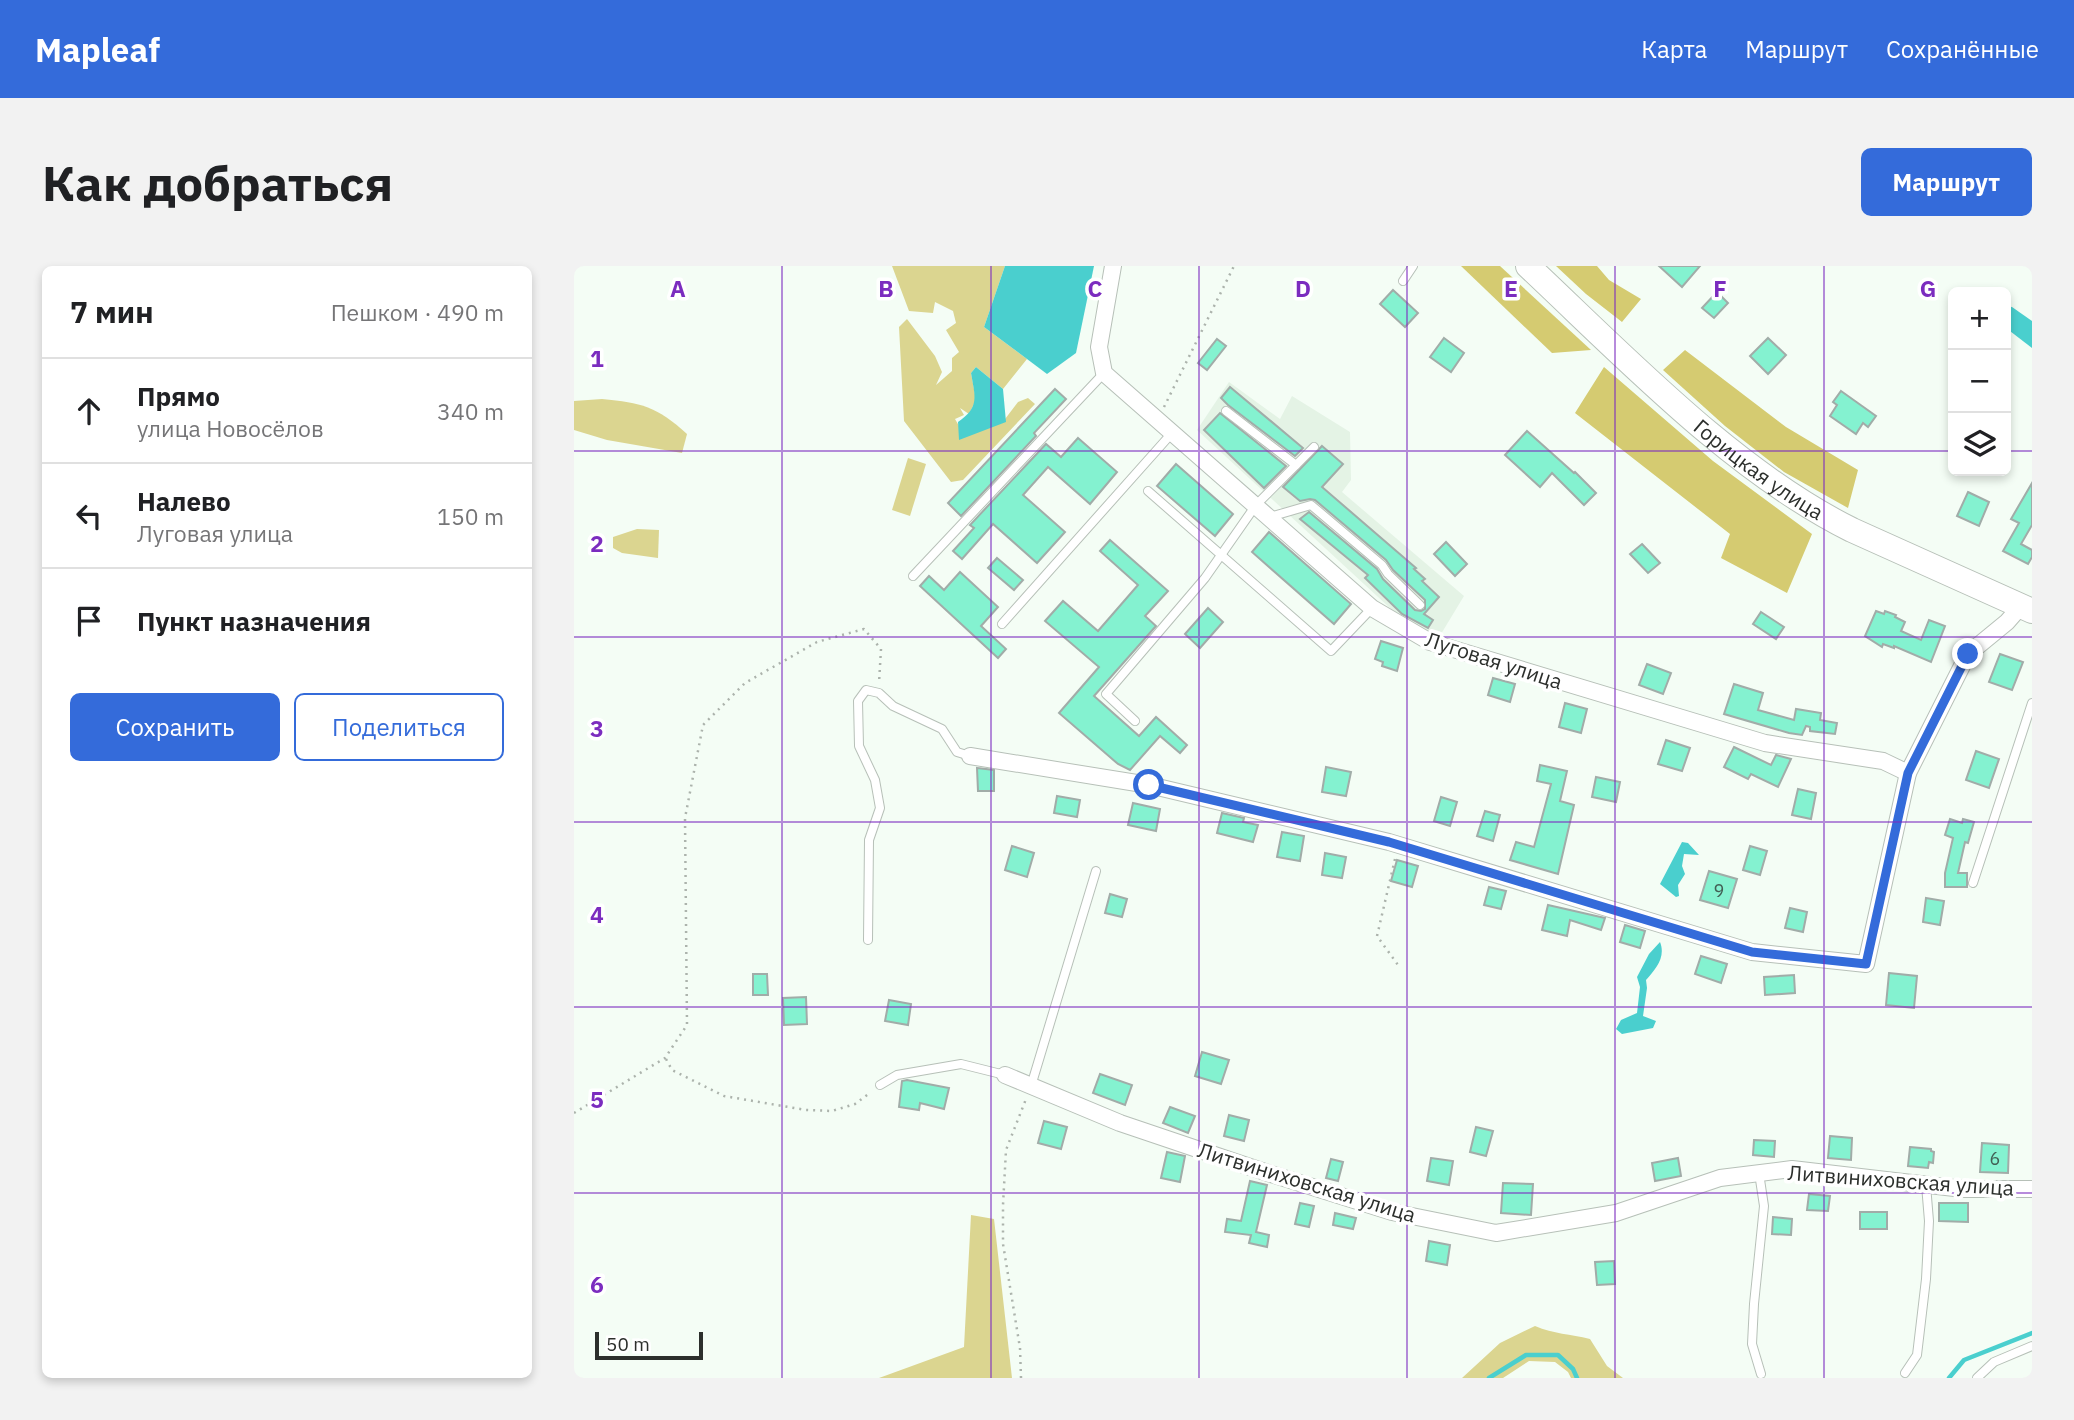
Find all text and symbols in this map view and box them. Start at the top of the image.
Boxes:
text: Mapleaf [35,28,160,71]
text: Карта [1641,33,1707,65]
text: Маршрут [1745,33,1848,65]
text: Сохранённые [1886,33,2039,65]
button: Маршрут [1861,148,2032,216]
text: Как добраться [42,151,393,214]
text: A [670,273,686,303]
text: B [878,273,894,303]
text: C [1088,273,1103,303]
text: D [1295,273,1311,303]
text: E [1504,273,1518,303]
text: F [1713,273,1727,303]
text: G [1920,273,1936,303]
map controls [1948,287,2011,476]
button: + [1948,287,2011,350]
text: 7 мин [70,292,154,331]
text: Пешком · 490 m [331,297,504,327]
text: 1 [590,343,604,373]
button: − [1948,350,2011,413]
text: Прямо [137,379,220,413]
icon: ahead [70,392,108,430]
text: 340 m [437,396,504,426]
text: улица Новосёлов [137,413,324,443]
street label: Горицкая улица [1688,413,1829,526]
button: layers [1948,413,2011,476]
text: Налево [137,484,231,518]
icon: left [70,497,108,535]
text: 150 m [437,501,504,531]
text: Луговая улица [137,518,293,548]
text: 2 [590,528,604,558]
icon: arrive [70,602,108,640]
text: Пункт назначения [137,604,371,638]
street label: Луговая улица [1422,625,1566,695]
route end [1952,638,1983,669]
button: Сохранить [70,693,280,761]
button: Поделиться [294,693,504,761]
text: 3 [590,713,604,743]
route start [1133,769,1164,800]
house number: 9 [1714,879,1724,902]
text: 4 [590,899,604,929]
text: 5 [590,1084,604,1114]
street label: Литвиниховская улица [1194,1135,1420,1229]
house number: 6 [1990,1147,2000,1170]
street label: Литвиниховская улица [1787,1158,2015,1202]
text: 6 [590,1269,604,1299]
scale bar [595,1329,704,1361]
text: 50 m [606,1332,650,1356]

